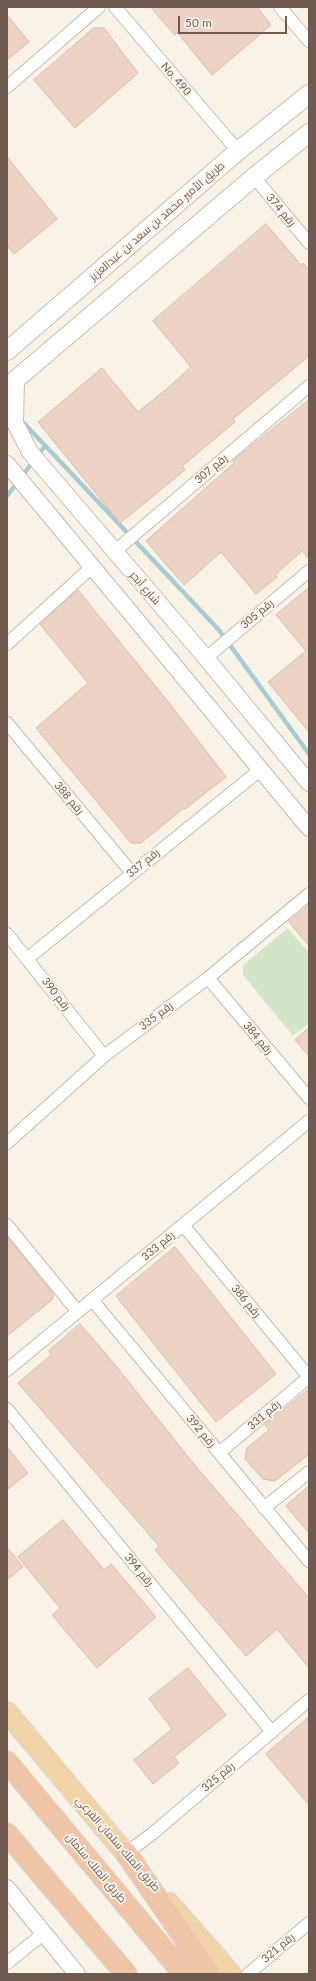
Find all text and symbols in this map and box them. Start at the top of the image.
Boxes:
scale bar [180,8,289,34]
text: 50 m [185,15,212,30]
street label: No. 490 [158,60,194,98]
street label: طريق الأمير محمد بن سعد بن عبدالعزيز [87,159,227,283]
street label: رقم 374 [263,191,299,229]
street label: رقم 307 [192,451,230,487]
street label: شارع أبحر [127,569,163,607]
street label: رقم 305 [238,596,276,632]
street label: رقم 388 [51,779,87,817]
street label: رقم 337 [124,846,162,880]
street label: رقم 390 [39,975,73,1013]
street label: رقم 335 [137,999,175,1033]
street label: رقم 384 [240,1019,276,1057]
street label: رقم 333 [139,1228,177,1264]
street label: رقم 386 [228,1282,264,1320]
street label: رقم 331 [245,1397,283,1433]
street label: رقم 392 [183,1412,219,1450]
street label: رقم 394 [122,1551,156,1589]
street label: رقم 325 [199,1759,237,1795]
street label: طريق الملك سلمان الفرعي [73,1793,163,1895]
street label: طريق الملك سلمان [63,1830,129,1906]
street label: رقم 321 [259,1930,297,1966]

